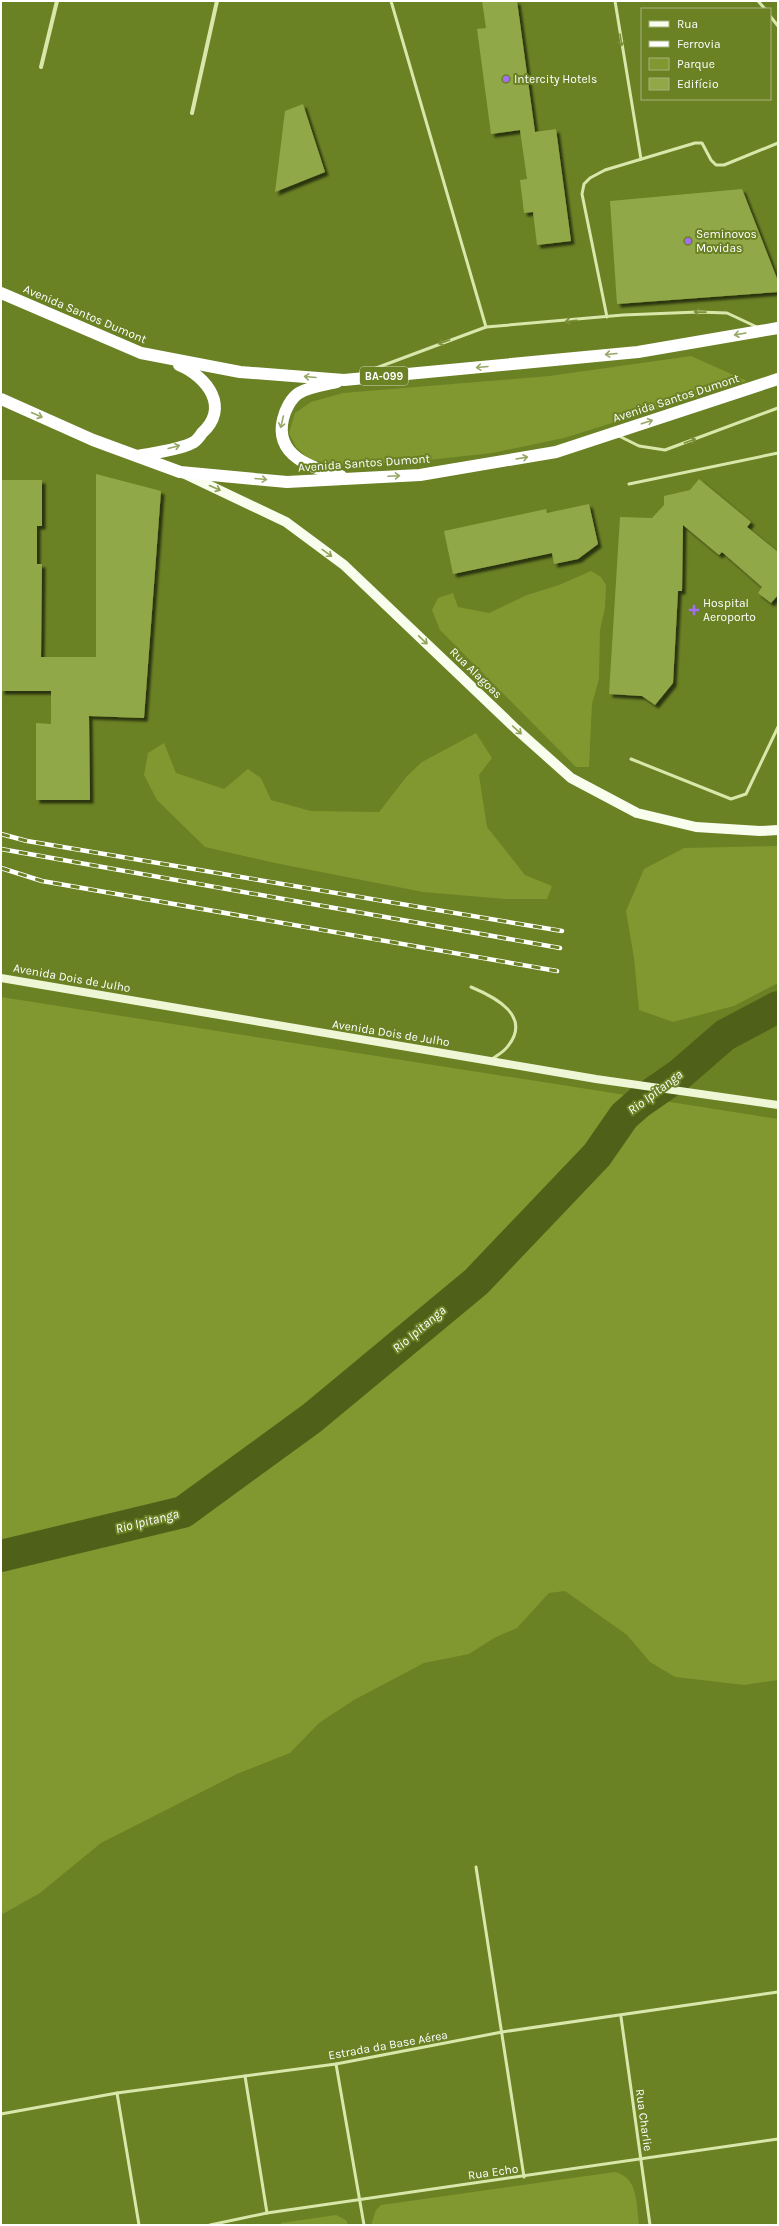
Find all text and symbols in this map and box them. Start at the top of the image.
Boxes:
legend [641,8,771,100]
text: Rua [677,17,698,31]
one-way arrow [617,33,625,46]
text: Ferrovia [677,37,721,51]
text: Parque [677,57,715,71]
place label: Intercity Hotels [514,72,597,86]
marker: Intercity Hotels [501,74,511,84]
text: Edifício [677,77,718,91]
place label: Seminovos Movidas [696,227,757,255]
marker: Seminovos Movidas [683,236,693,246]
street label: Avenida Santos Dumont [21,282,149,346]
one-way arrow [694,308,707,316]
one-way arrow [565,317,578,324]
one-way arrow [733,331,746,339]
one-way arrow [437,339,450,346]
one-way arrow [605,351,618,358]
one-way arrow [476,363,489,370]
road number: BA-099 [360,367,408,385]
street label: Avenida Santos Dumont [611,371,742,425]
one-way arrow [304,374,317,381]
one-way arrow [30,412,42,419]
one-way arrow [278,415,285,428]
one-way arrow [640,418,653,425]
one-way arrow [683,436,695,444]
one-way arrow [167,443,180,451]
street label: Avenida Santos Dumont [298,451,431,475]
one-way arrow [515,454,528,462]
one-way arrow [387,473,400,480]
one-way arrow [254,476,267,483]
one-way arrow [209,485,221,492]
one-way arrow [322,548,333,557]
place label: Hospital Aeroporto [703,596,756,624]
marker: Hospital Aeroporto [688,604,700,616]
one-way arrow [418,636,428,645]
street label: Rua Alagoas [447,645,505,701]
one-way arrow [512,726,522,735]
street label: Avenida Dois de Julho [12,961,132,995]
street label: Avenida Dois de Julho [331,1017,451,1049]
water label: Rio Ipitanga [625,1066,686,1117]
water label: Rio Ipitanga [389,1302,449,1356]
water label: Rio Ipitanga [114,1506,181,1536]
street label: Estrada da Base Aérea [327,2028,449,2062]
street label: Rua Charlie [633,2088,655,2152]
street label: Rua Echo [467,2162,519,2182]

